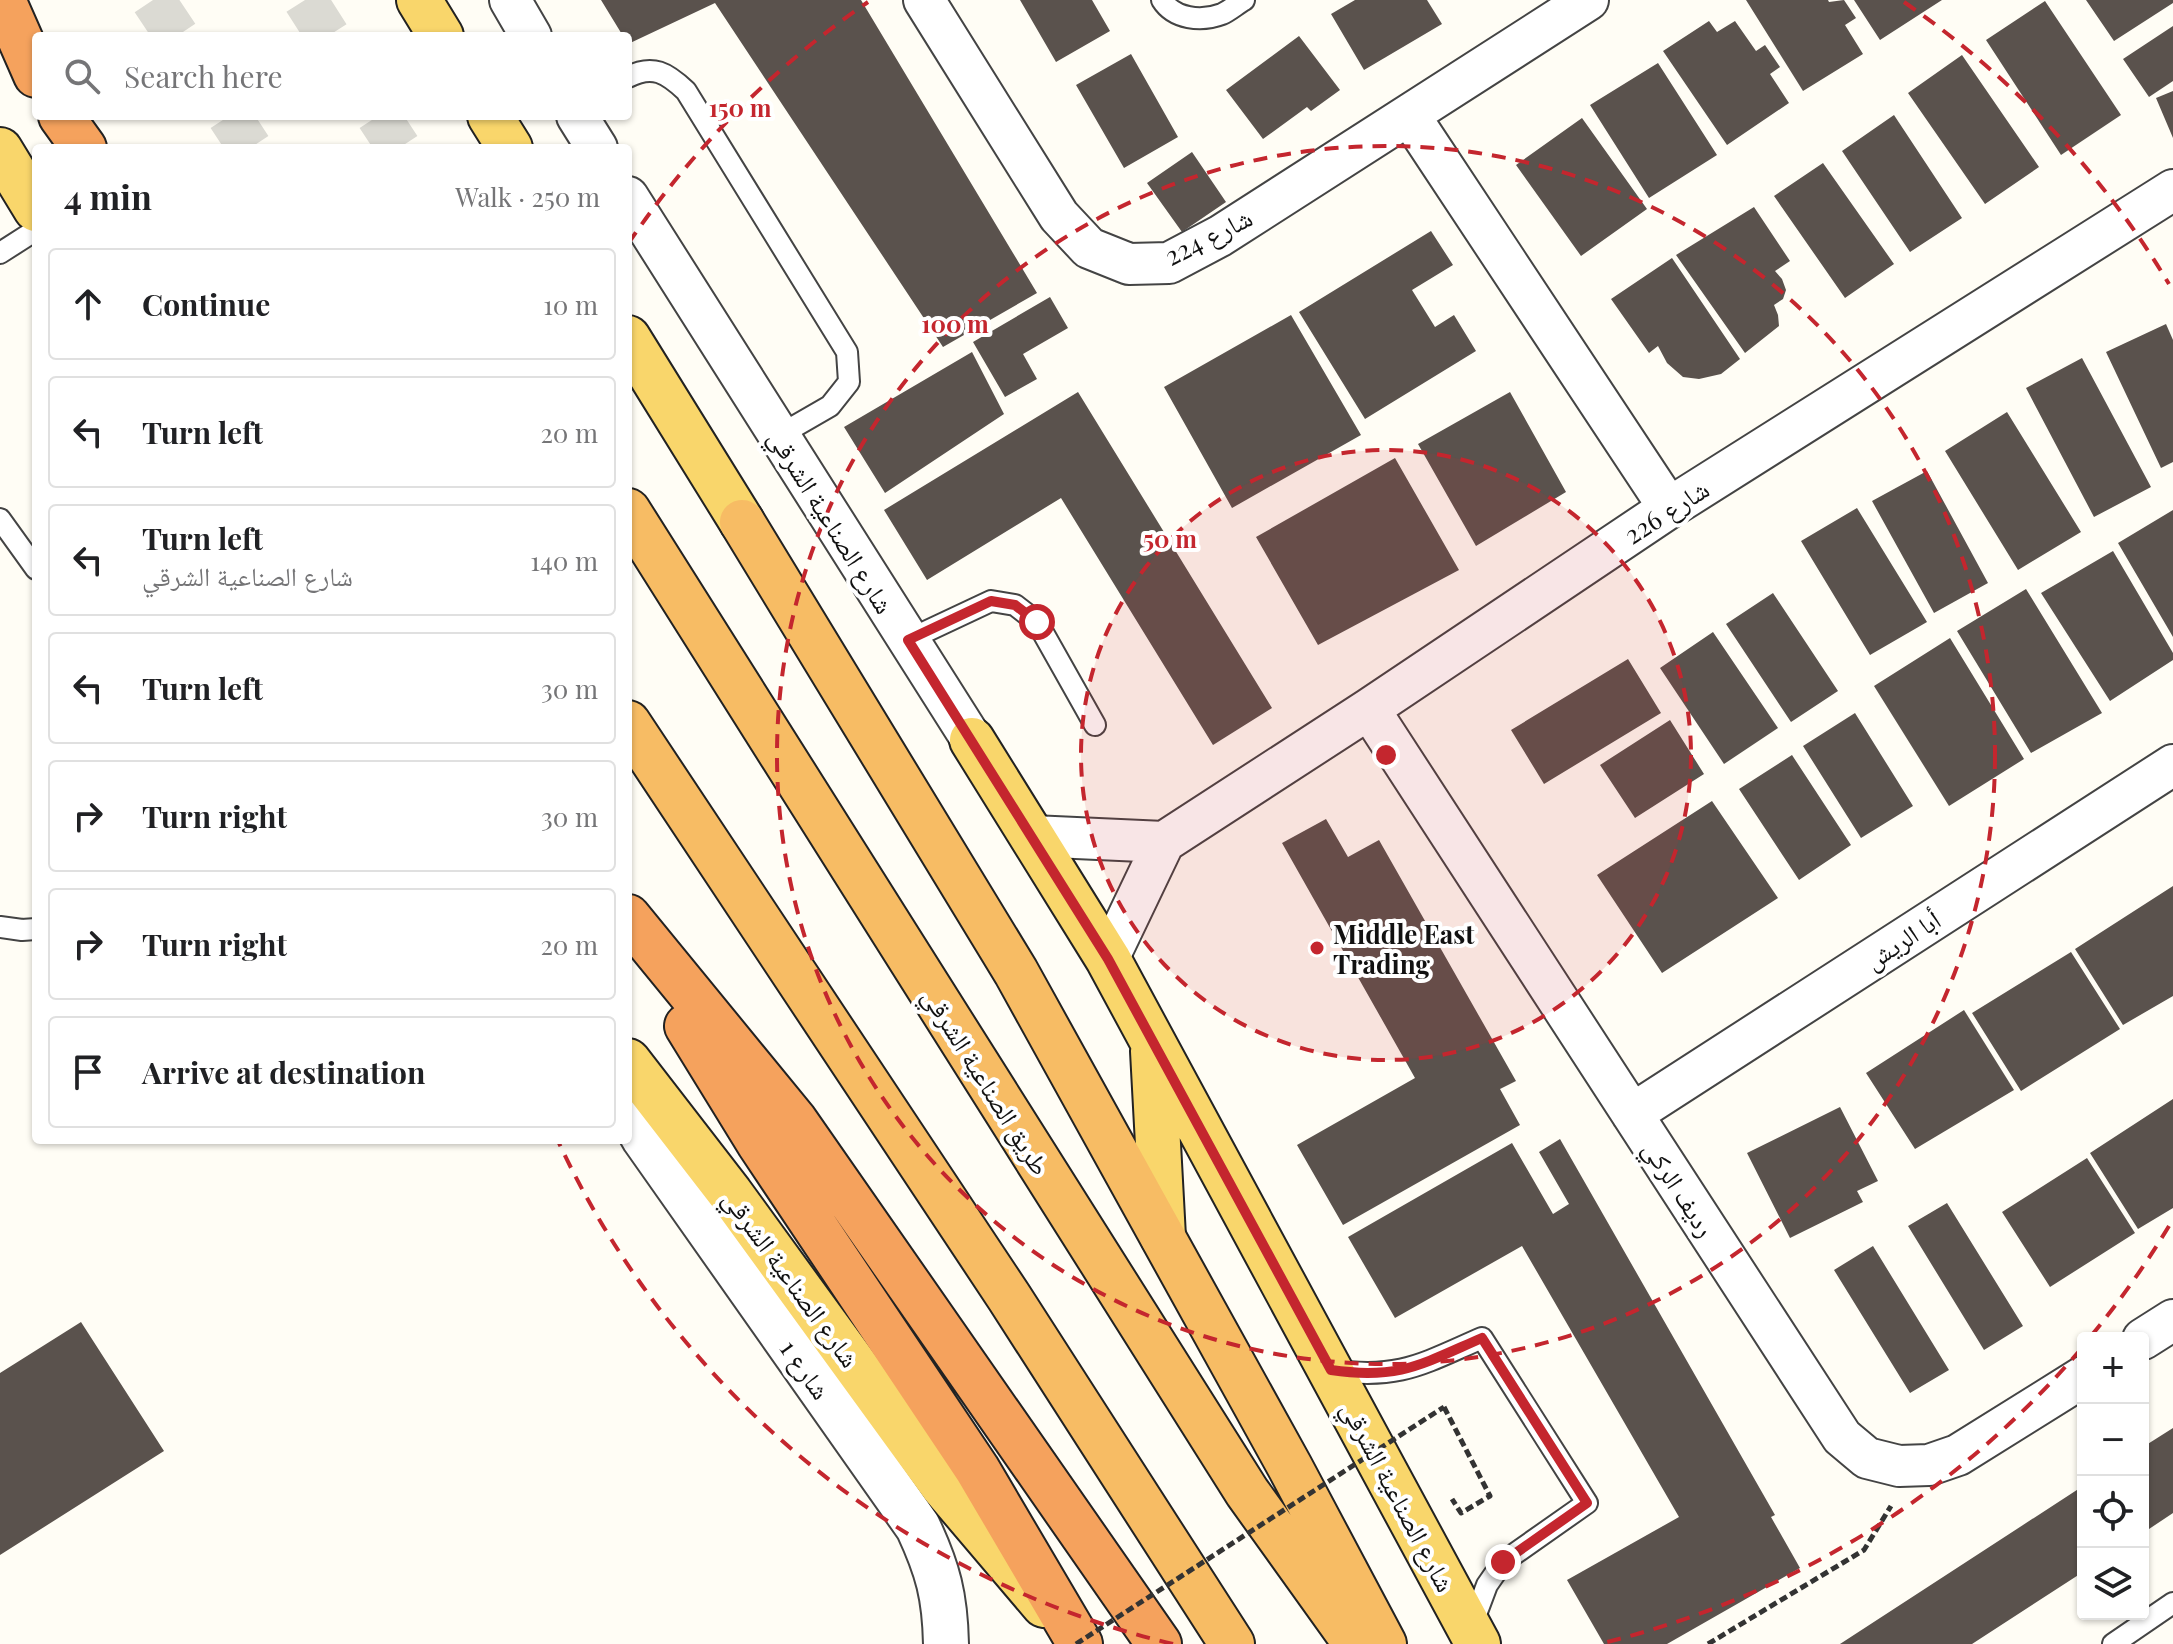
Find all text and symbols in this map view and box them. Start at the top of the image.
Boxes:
search box [32,32,632,120]
icon: search [60,54,104,98]
text: Search here [124,56,283,96]
text: 150 m [709,91,772,123]
text: 4 min [64,173,152,219]
text: Walk · 250 m [455,179,600,214]
street label: شارع 224 [1158,199,1258,273]
icon: ahead [66,282,110,326]
text: Continue [142,284,270,324]
text: 10 m [543,287,598,322]
text: 100 m [921,307,989,339]
icon: left [66,410,110,454]
text: Turn left [142,412,263,452]
text: 20 m [540,415,598,450]
street label: شارع الصناعية الشرقي [757,422,903,622]
street label: شارع 226 [1617,471,1715,551]
text: Turn left [142,518,263,558]
text: 50 m [1143,522,1197,554]
icon: left [66,538,110,582]
text: 140 m [530,543,598,578]
text: شارع الصناعية الشرقي [142,558,353,593]
route start [1019,604,1055,640]
icon: left [66,666,110,710]
text: Turn left [142,668,263,708]
text: 30 m [541,671,598,706]
centre of rings [1372,741,1400,769]
icon: right [66,794,110,838]
text: Turn right [142,796,287,836]
text: 30 m [541,799,598,834]
street label: أبا الريش [1857,901,1947,977]
place label: Middle East Trading [1333,916,1475,981]
icon: right [66,922,110,966]
text: Turn right [142,924,287,964]
text: 20 m [540,927,598,962]
marker: Middle East Trading [1308,939,1326,957]
street label: طريق الصناعية الشرقي [911,981,1059,1184]
icon: arrive [66,1050,110,1094]
text: Arrive at destination [142,1052,425,1092]
street label: رديف الركي [1632,1133,1724,1245]
street label: شارع الصناعية الشرقي [712,1182,868,1376]
street label: شارع 1 [773,1332,839,1406]
map controls [2077,1332,2149,1620]
button: + [2077,1332,2149,1404]
street label: شارع الصناعية الشرقي [1330,1395,1464,1600]
button: − [2077,1404,2149,1476]
button: locate [2077,1476,2149,1548]
route end [1485,1544,1521,1580]
button: layers [2077,1548,2149,1620]

